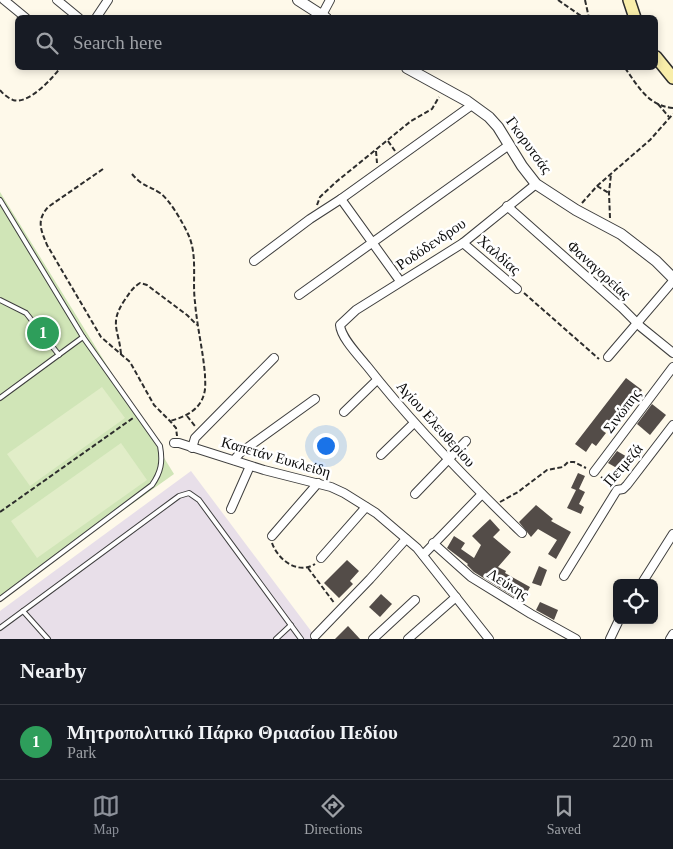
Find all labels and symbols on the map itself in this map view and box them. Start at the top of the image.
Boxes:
street label: Γκορυτσάς [503,114,555,177]
street label: Ροδόδενδρου [393,215,469,273]
street label: Χαλδίας [475,232,523,278]
street label: Φαναγορείας [564,238,634,302]
pin: 1 [27,314,59,352]
street label: Αγίου Ελευθερίου [394,378,478,470]
street label: Σινώπης [600,386,644,436]
your location [313,433,339,459]
street label: Καπετάν Ευκλείδη [219,434,333,480]
street label: Πετμεζά [600,440,646,490]
street label: Λεύκης [484,565,532,603]

